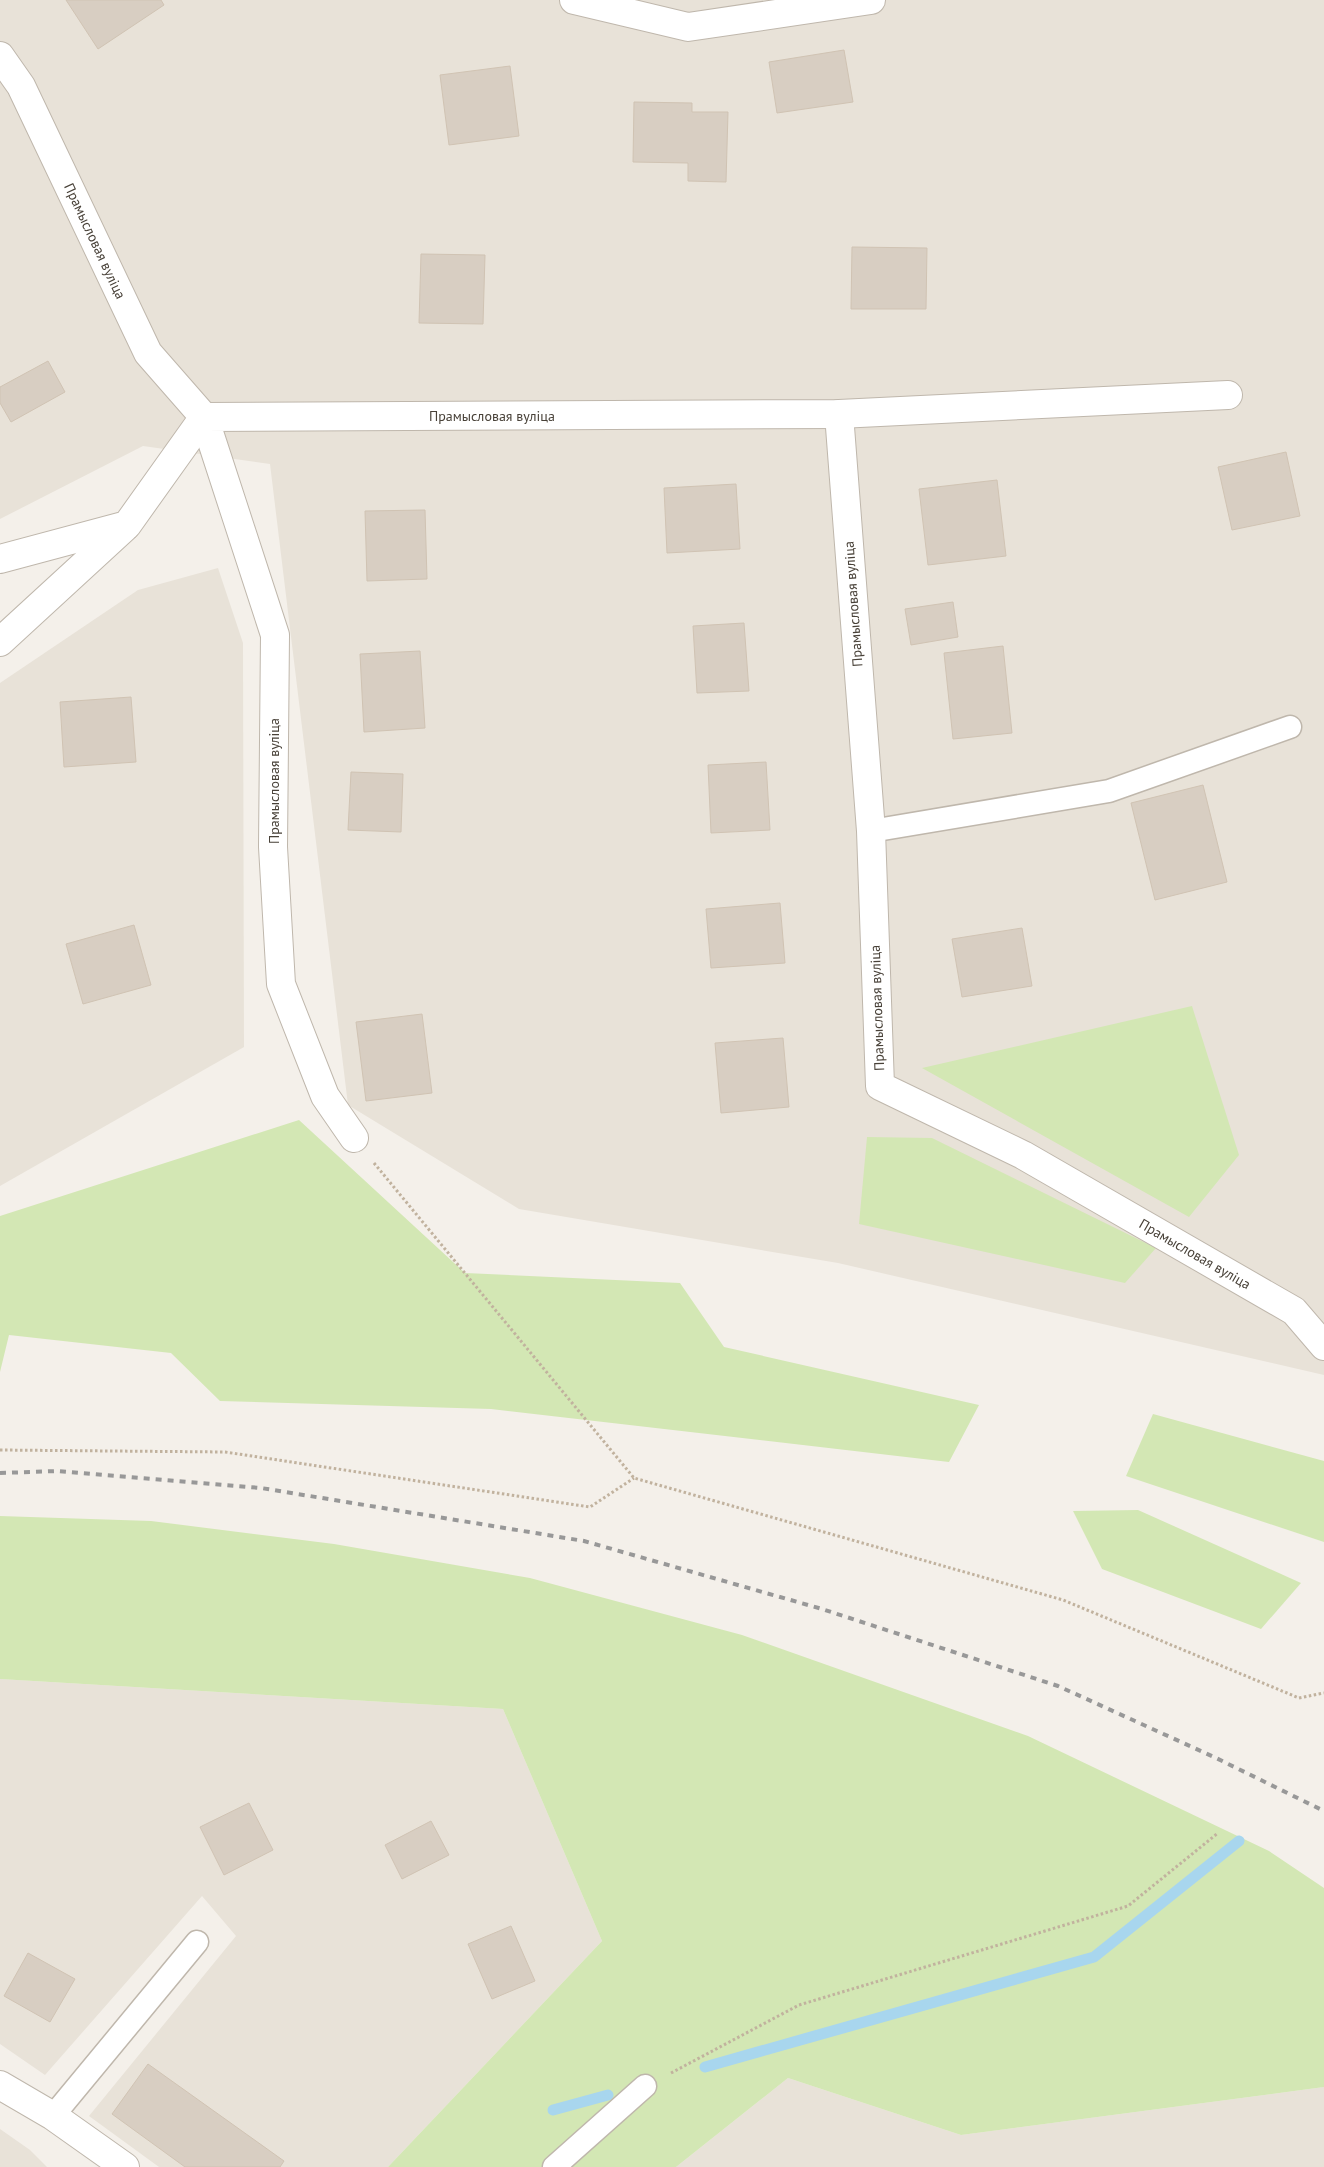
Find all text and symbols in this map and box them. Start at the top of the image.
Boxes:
street label: Прамысловая вуліца [60,180,130,302]
street label: Прамысловая вуліца [429,407,555,425]
street label: Прамысловая вуліца [840,541,866,667]
street label: Прамысловая вуліца [265,718,283,844]
street label: Прамысловая вуліца [866,945,888,1071]
street label: Прамысловая вуліца [1136,1215,1254,1293]

